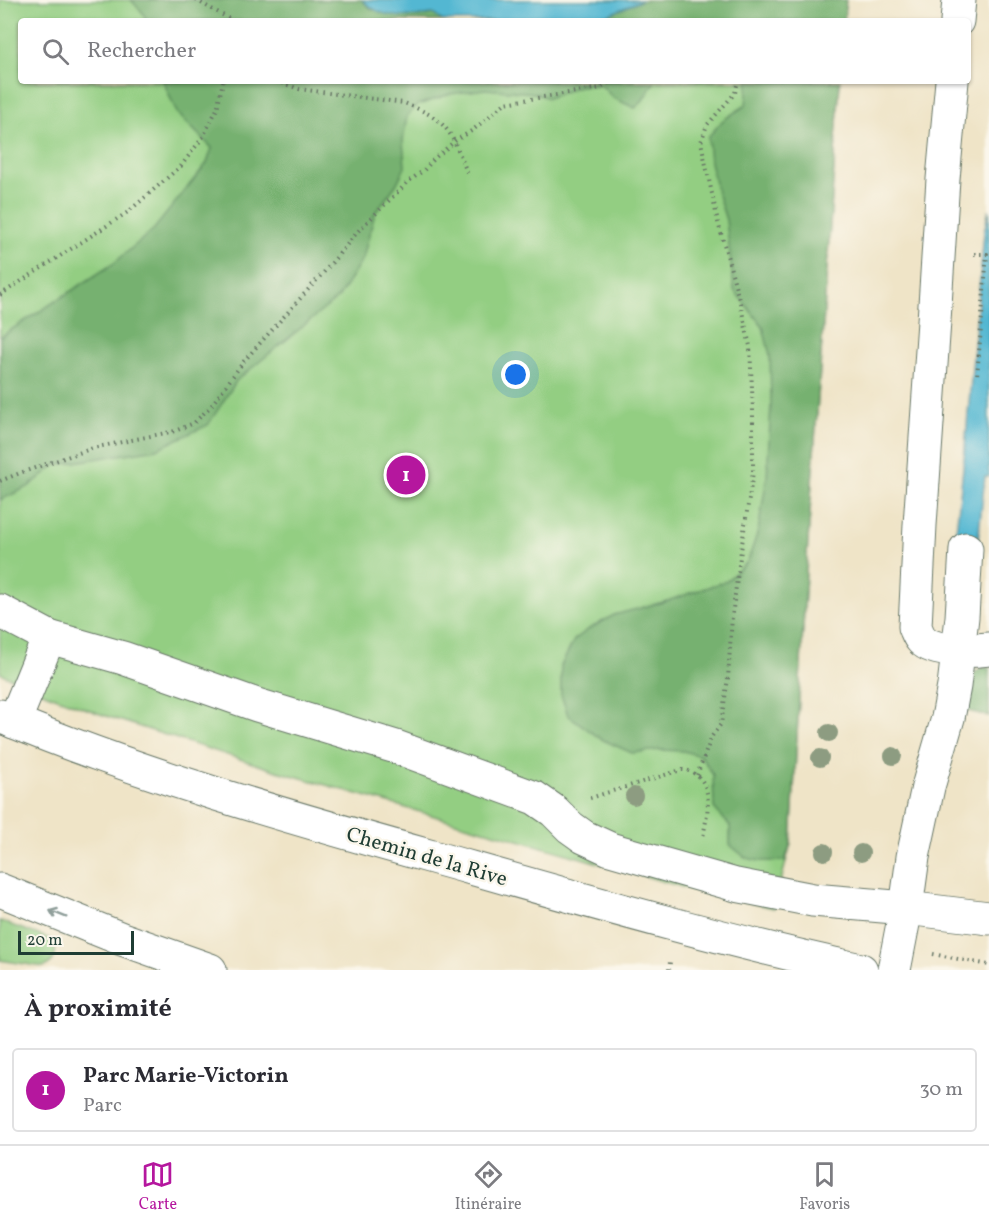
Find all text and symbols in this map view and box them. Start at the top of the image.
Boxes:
search box [18,18,971,84]
icon: search [39,35,72,68]
text: Rechercher [87,36,196,67]
your location [501,360,530,389]
pin: 1 [386,452,426,498]
street label: Chemin de la Rive [343,821,511,894]
one-way arrow [49,908,68,919]
scale bar [18,928,134,956]
text: 20 m [27,930,62,952]
text: À proximité [24,991,172,1027]
text: Parc Marie-Victorin [83,1061,289,1092]
text: 1 [41,1076,50,1104]
text: 30 m [919,1076,963,1104]
text: Parc [83,1092,122,1120]
tab: Carte [139,1158,177,1216]
tab: Itinéraire [455,1158,522,1216]
tab: Favoris [799,1158,850,1216]

